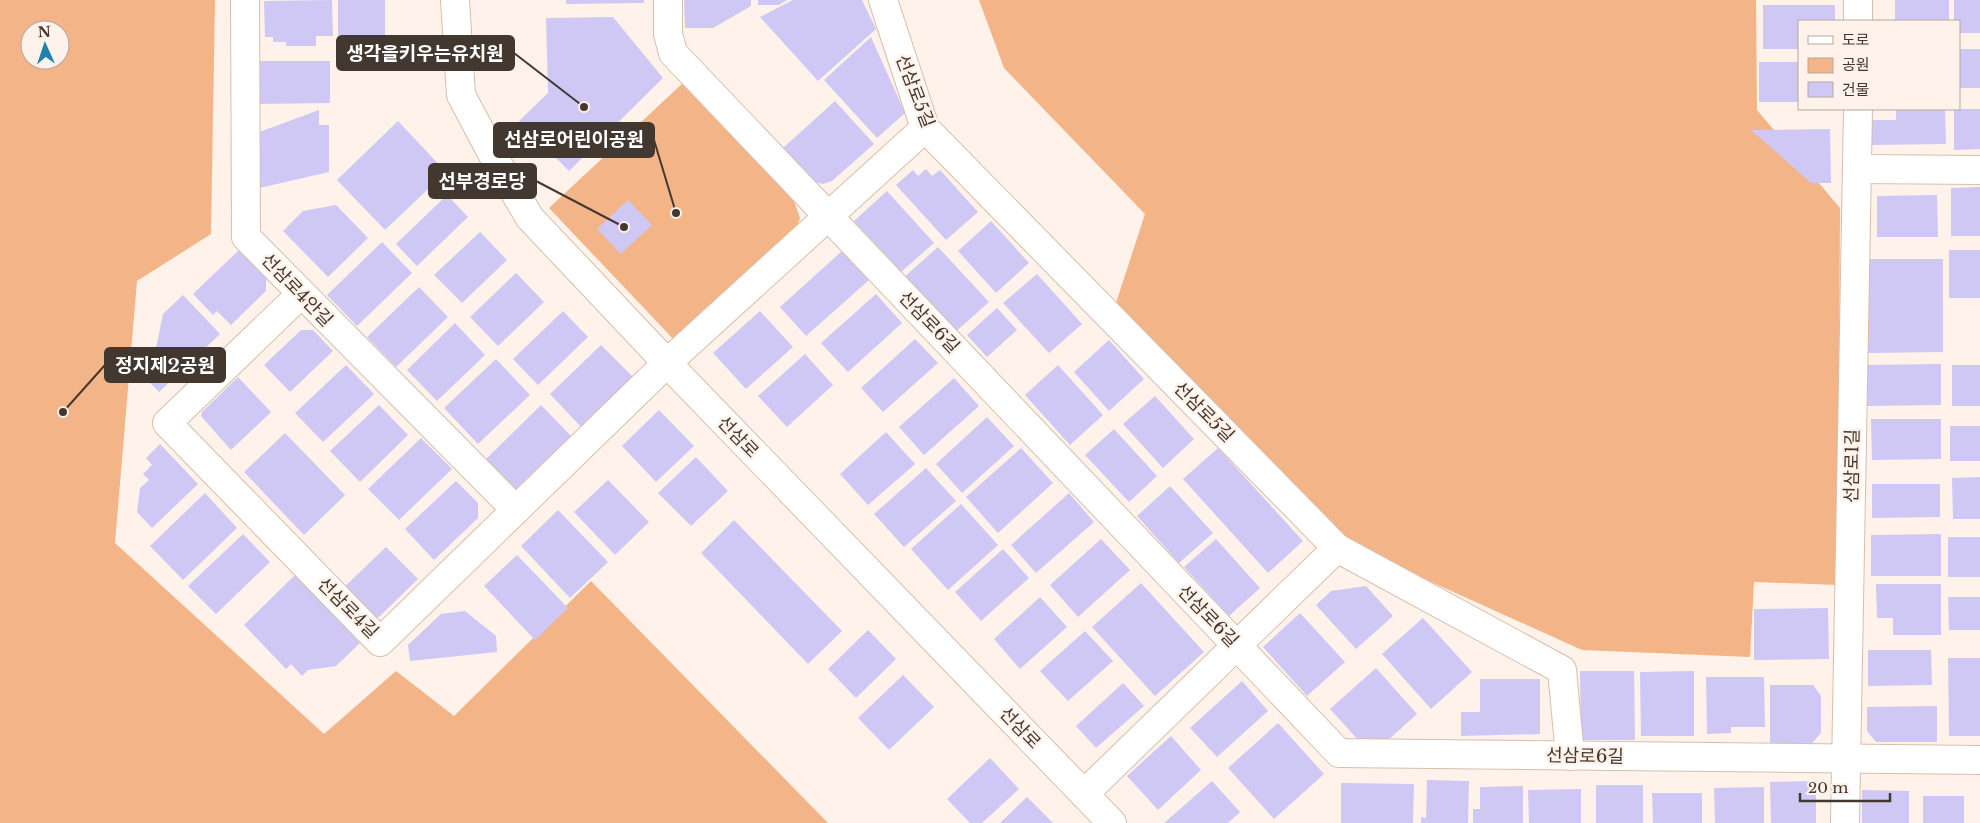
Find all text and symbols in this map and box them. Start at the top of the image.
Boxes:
north arrow [20,20,70,70]
legend [1798,20,1960,110]
text: N [37,23,51,41]
text: 도로 [1842,30,1870,49]
callout: 생각을키우는유치원 [337,36,514,70]
text: 생각을키우는유치원 [346,42,504,65]
street label: 선삼로5길 [891,51,939,131]
text: 공원 [1842,55,1870,74]
text: 건물 [1842,80,1870,99]
callout: 선삼로어린이공원 [494,123,654,157]
text: 선삼로어린이공원 [504,128,644,151]
callout: 선부경로당 [429,164,536,198]
text: 선부경로당 [438,170,526,193]
street label: 선삼로4안길 [257,249,337,331]
street label: 선삼로6길 [894,286,964,358]
callout: 정지제2공원 [105,348,225,382]
text: 정지제2공원 [115,354,215,377]
street label: 선삼로5길 [1169,377,1239,447]
street label: 선삼로 [713,411,763,463]
street label: 선삼로1길 [1840,429,1864,503]
street label: 선삼로4길 [313,573,383,643]
street label: 선삼로6길 [1173,580,1243,652]
street label: 선삼로 [995,702,1045,754]
street label: 선삼로6길 [1546,744,1624,768]
scale bar [1800,770,1890,802]
text: 20 m [1808,778,1848,797]

